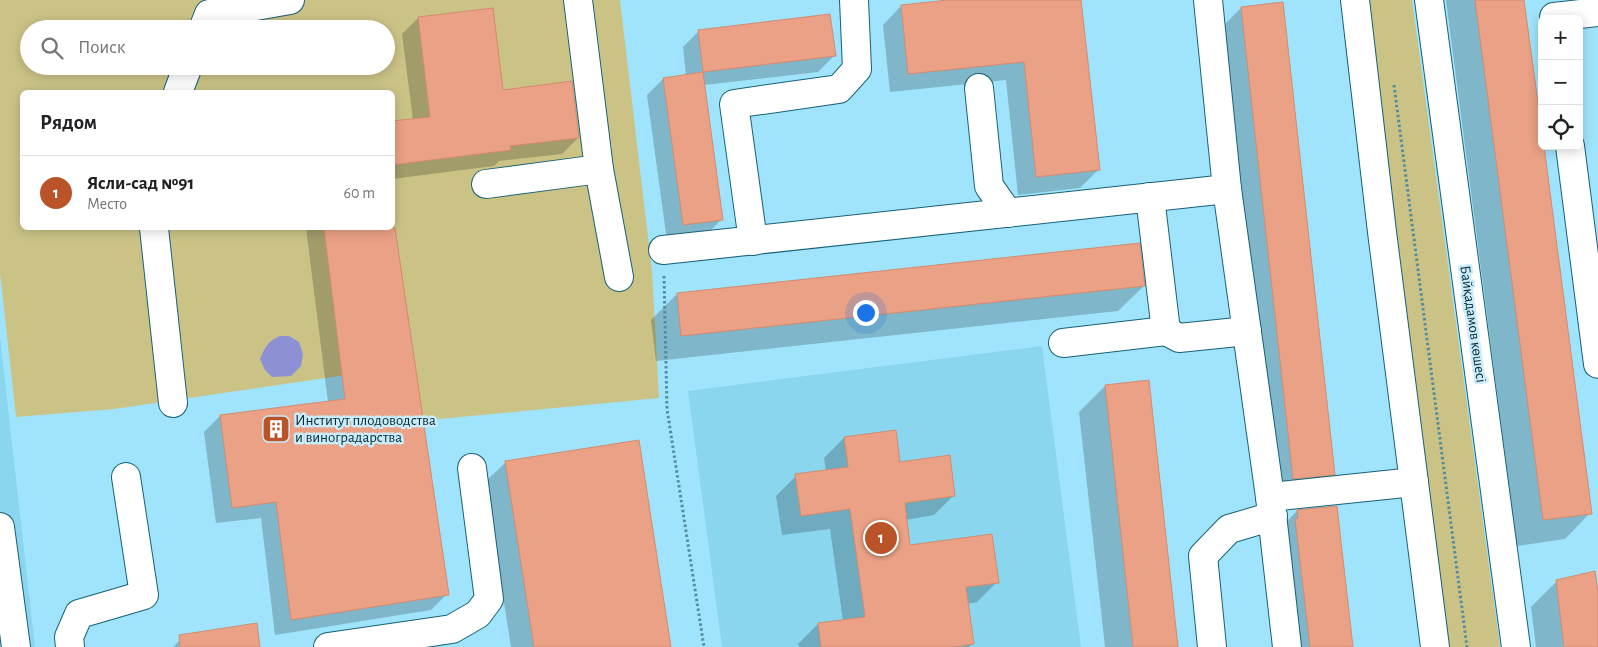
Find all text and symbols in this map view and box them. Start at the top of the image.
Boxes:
map controls [1538,15,1583,150]
button: + [1538,15,1583,60]
search box [20,20,395,75]
icon: search [38,34,66,62]
text: Поиск [78,38,125,57]
button: − [1538,60,1583,105]
button: locate [1538,105,1583,150]
text: Рядом [40,112,97,133]
text: Ясли-сад №91 [87,174,194,193]
text: 1 [53,185,59,201]
text: 60 m [344,185,375,201]
text: Место [87,196,127,212]
street label: Байқадамов көшесі [1457,264,1489,384]
your location [853,300,879,326]
place label: Институт плодоводства и виноградарства [295,413,436,445]
building icon: Институт плодоводства и виноградарства [261,414,291,444]
pin: 1 [865,519,897,557]

